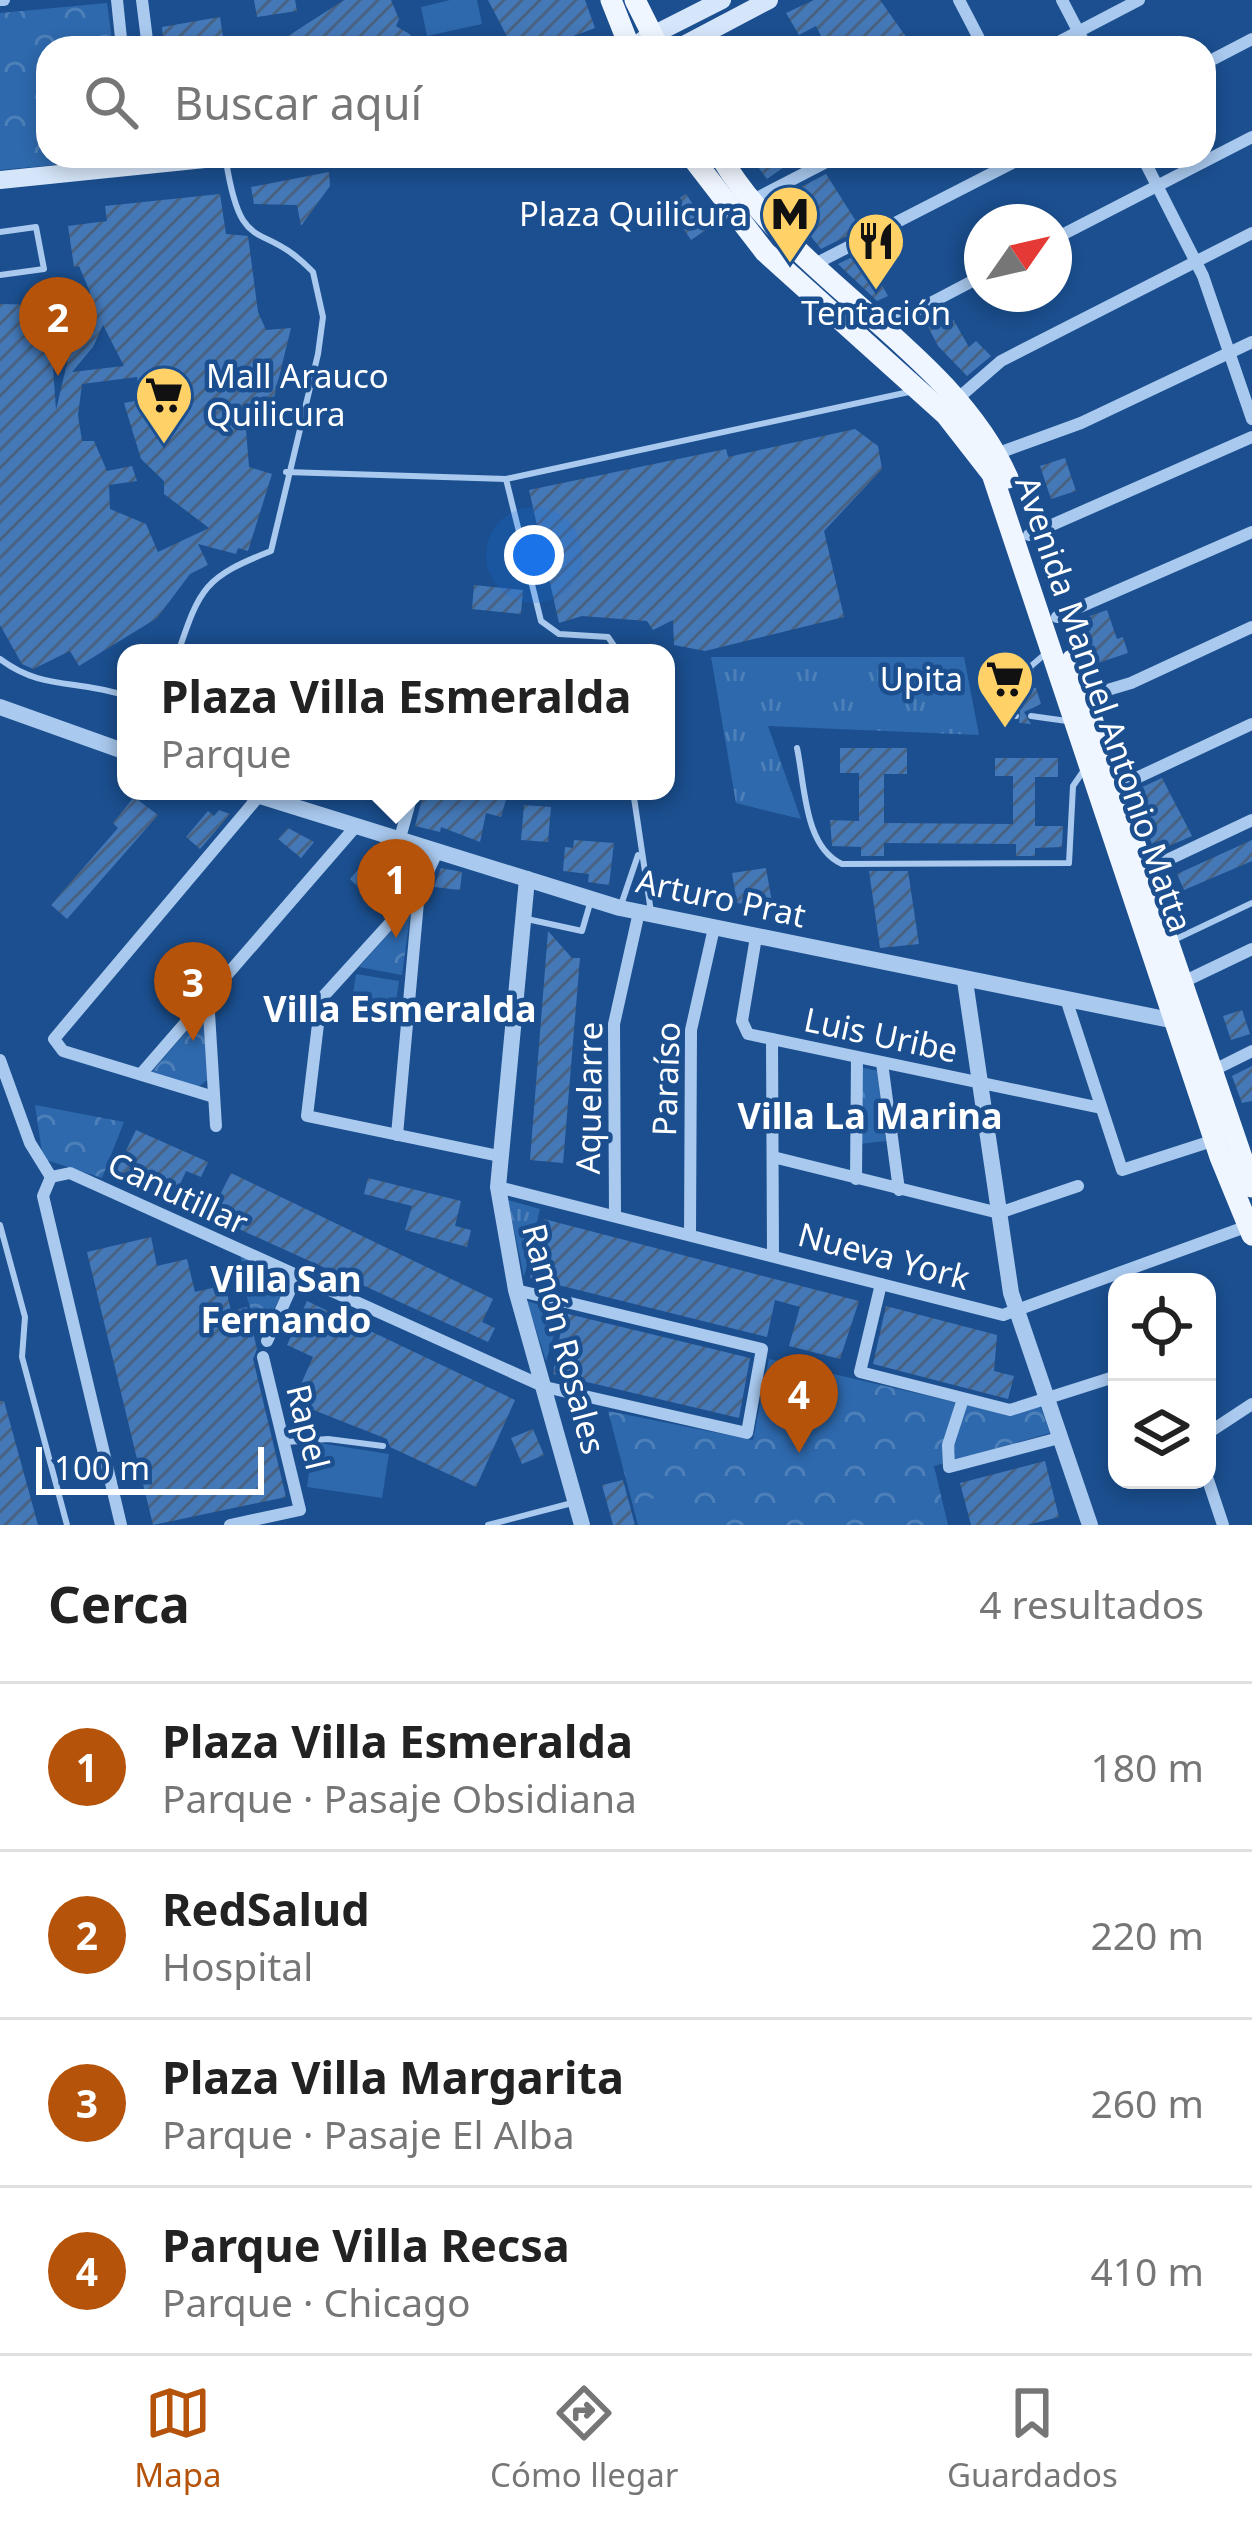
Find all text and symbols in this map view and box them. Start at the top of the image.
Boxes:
search box [36,36,1216,168]
icon: search [78,69,144,135]
text: Buscar aquí [174,72,422,133]
metro station icon: Plaza Quilicura [759,183,821,265]
place label: Plaza Quilicura [519,191,748,236]
north arrow [964,204,1072,312]
restaurant icon: Tentación [845,210,907,292]
pin: 2 [19,277,97,376]
place label: Tentación [801,290,951,335]
place label: Mall Arauco Quilicura [206,353,389,436]
supermarket icon: Mall Arauco Quilicura [133,364,195,446]
street label: Avenida Manuel Antonio Matta [1005,470,1204,938]
your location [504,525,564,585]
popup [117,644,675,800]
supermarket icon: Upita [974,648,1036,730]
place label: Upita [880,656,963,701]
text: Plaza Villa Esmeralda [161,665,631,726]
text: Parque [161,726,291,779]
pin: 1 [357,839,435,938]
street label: Arturo Prat [632,858,810,937]
pin: 3 [154,942,232,1041]
district label: Villa Esmeralda [263,984,537,1033]
street label: Luis Uribe [800,996,962,1073]
street label: Aquelarre [565,1021,612,1175]
street label: Paraíso [641,1021,690,1137]
district label: Villa La Marina [738,1091,1002,1140]
street label: Canutillar [101,1141,256,1245]
street label: Nueva York [794,1211,975,1300]
street label: Ramón Rosales [512,1219,617,1459]
district label: Villa San Fernando [201,1254,371,1344]
map controls [1108,1273,1216,1489]
button: locate [1108,1273,1216,1381]
pin: 4 [760,1354,838,1453]
street label: Rapel [276,1379,341,1474]
button: layers [1108,1381,1216,1489]
scale bar [36,1441,264,1494]
text: 100 m [54,1445,150,1490]
text: Cerca [48,1568,190,1638]
text: 4 resultados [979,1577,1204,1630]
text: Plaza Villa Esmeralda [162,1710,633,1771]
text: 1 [76,1740,98,1793]
text: 180 m [1090,1740,1204,1793]
text: Parque · Pasaje Obsidiana [162,1771,637,1824]
text: RedSalud [162,1878,370,1939]
text: 2 [76,1908,98,1961]
text: 220 m [1090,1908,1204,1961]
text: Hospital [162,1939,313,1992]
text: Plaza Villa Margarita [162,2046,624,2107]
text: 3 [76,2076,98,2129]
text: 260 m [1090,2076,1204,2129]
text: Parque · Pasaje El Alba [162,2107,575,2160]
text: Parque Villa Recsa [162,2214,570,2275]
text: 4 [76,2244,98,2297]
text: 410 m [1090,2244,1204,2297]
text: Parque · Chicago [162,2275,471,2328]
tab: Mapa [134,2380,222,2497]
tab: Cómo llegar [490,2380,678,2497]
tab: Guardados [947,2380,1118,2497]

